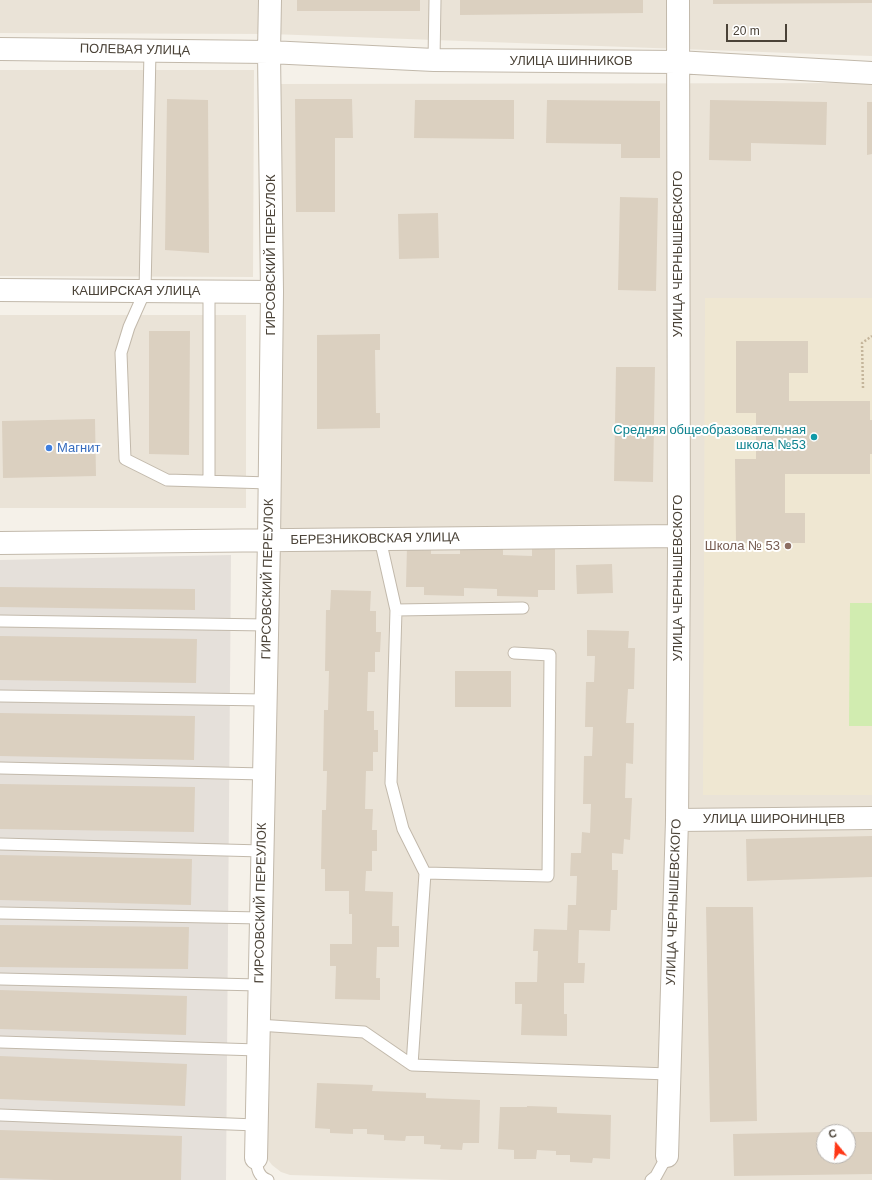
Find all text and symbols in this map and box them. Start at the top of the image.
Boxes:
scale bar [728,16,789,42]
text: 20 m [733,24,760,38]
street label: ПОЛЕВАЯ УЛИЦА [80,41,190,59]
street label: УЛИЦА ШИННИКОВ [509,53,633,69]
street label: УЛИЦА ЧЕРНЫШЕВСКОГО [670,171,686,337]
street label: ГИРСОВСКИЙ ПЕРЕУЛОК [263,174,279,336]
street label: КАШИРСКАЯ УЛИЦА [72,283,200,299]
place label: Средняя общеобразовательная школа №53 [613,422,806,453]
marker: Средняя общеобразовательная школа №53 [809,432,819,442]
place label: Магнит [57,440,100,456]
marker: Магнит [44,443,54,453]
street label: УЛИЦА ЧЕРНЫШЕВСКОГО [670,495,686,661]
street label: ГИРСОВСКИЙ ПЕРЕУЛОК [259,498,277,660]
street label: БЕРЕЗНИКОВСКАЯ УЛИЦА [290,530,460,548]
place label: Школа № 53 [705,538,780,554]
marker: Школа № 53 [783,541,793,551]
street label: УЛИЦА ШИРОНИНЦЕВ [703,811,845,827]
street label: УЛИЦА ЧЕРНЫШЕВСКОГО [663,818,685,986]
street label: ГИРСОВСКИЙ ПЕРЕУЛОК [252,822,270,984]
north arrow [816,1124,856,1164]
text: С [827,1127,838,1140]

